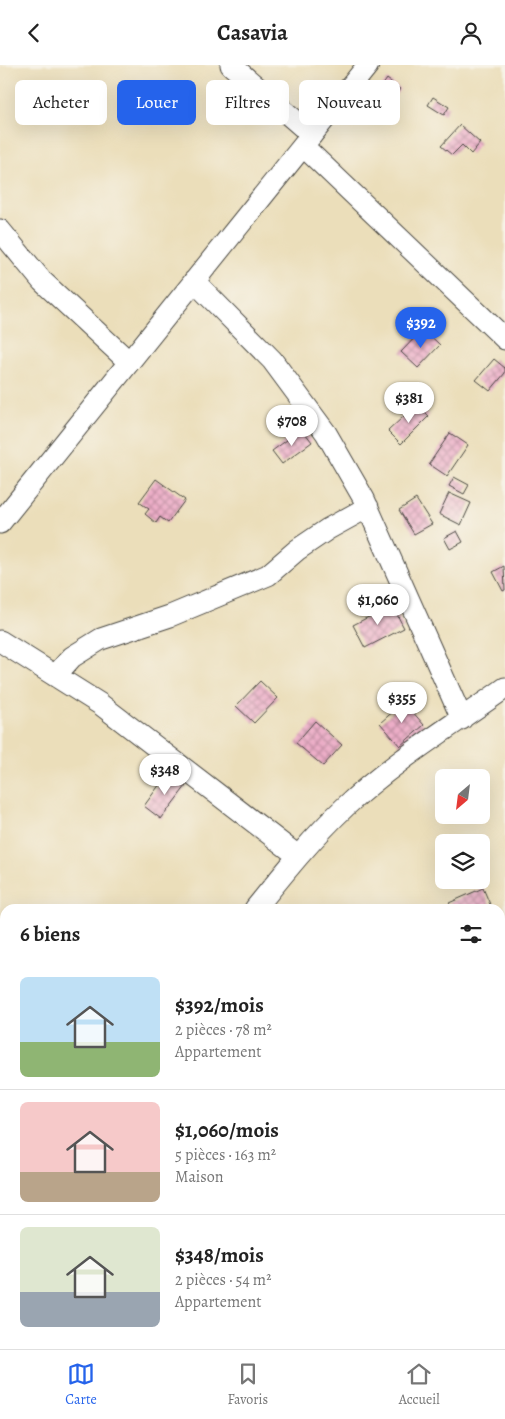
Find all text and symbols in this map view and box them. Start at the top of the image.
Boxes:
text: Casavia [217,18,288,48]
icon: back [20,19,48,47]
icon: person [457,19,485,47]
chip: Acheter [15,80,107,125]
chip: Louer [117,80,196,125]
chip: Filtres [206,80,289,125]
chip: Nouveau [299,80,400,125]
pin: $392 [391,307,451,349]
text: $392 [406,312,436,334]
pin: $381 [379,381,439,424]
text: $381 [395,387,423,409]
pin: $708 [262,405,322,447]
text: $708 [277,410,307,432]
pin: $1,060 [337,583,419,626]
text: $1,060 [357,589,399,611]
pin: $355 [372,681,432,724]
text: $355 [388,687,416,709]
pin: $348 [135,753,195,796]
text: $348 [150,759,180,781]
north arrow [435,769,490,824]
map controls [435,769,490,889]
button: layers [435,834,490,889]
text: 6 biens [20,920,80,948]
icon: filters [457,920,485,948]
text: $392/mois [175,991,264,1019]
icon: home [60,997,120,1057]
text: 2 pièces · 78 m² [175,1019,272,1041]
text: Appartement [175,1041,261,1063]
text: $1,060/mois [175,1116,279,1144]
icon: home [60,1122,120,1182]
text: 5 pièces · 163 m² [175,1144,276,1166]
text: Maison [175,1166,224,1188]
text: $348/mois [175,1241,264,1269]
icon: home [60,1247,120,1307]
text: 2 pièces · 54 m² [175,1269,271,1291]
text: Appartement [175,1291,261,1313]
tab: Carte [65,1360,97,1409]
tab: Favoris [227,1360,268,1409]
tab: Accueil [399,1360,440,1409]

